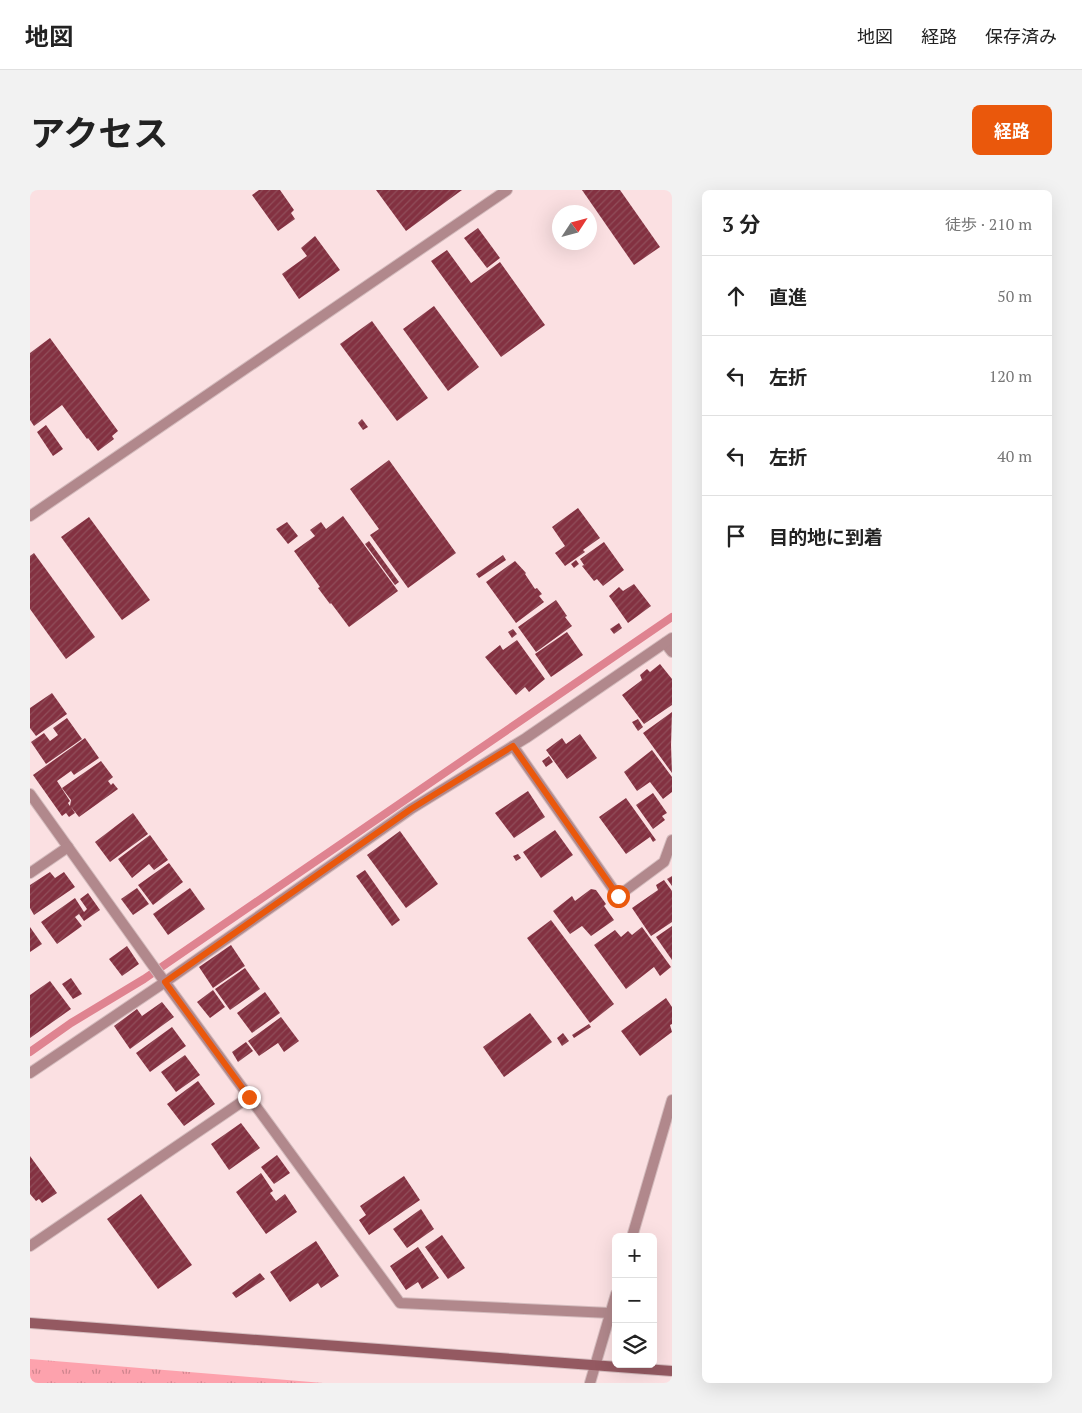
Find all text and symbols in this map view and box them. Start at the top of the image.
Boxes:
text: 地図 [25,20,73,52]
text: 地図 [857,24,893,48]
text: 経路 [921,24,957,48]
text: 保存済み [985,24,1057,48]
button: 経路 [972,105,1052,155]
text: アクセス [30,110,168,156]
north arrow [552,205,597,250]
text: 3 分 [722,210,761,238]
text: 徒歩 · 210 m [945,213,1032,235]
icon: ahead [722,282,750,310]
text: 直進 [769,284,807,309]
text: 50 m [997,285,1032,307]
icon: left [722,362,750,390]
text: 左折 [769,364,807,389]
text: 120 m [989,365,1032,387]
icon: left [722,442,750,470]
text: 左折 [769,444,807,469]
text: 40 m [997,445,1032,467]
icon: arrive [722,522,750,550]
text: 目的地に到着 [769,524,883,549]
route start [607,885,630,908]
route end [238,1086,261,1109]
map controls [612,1233,657,1368]
button: + [612,1233,657,1278]
button: − [612,1278,657,1323]
button: layers [612,1323,657,1368]

